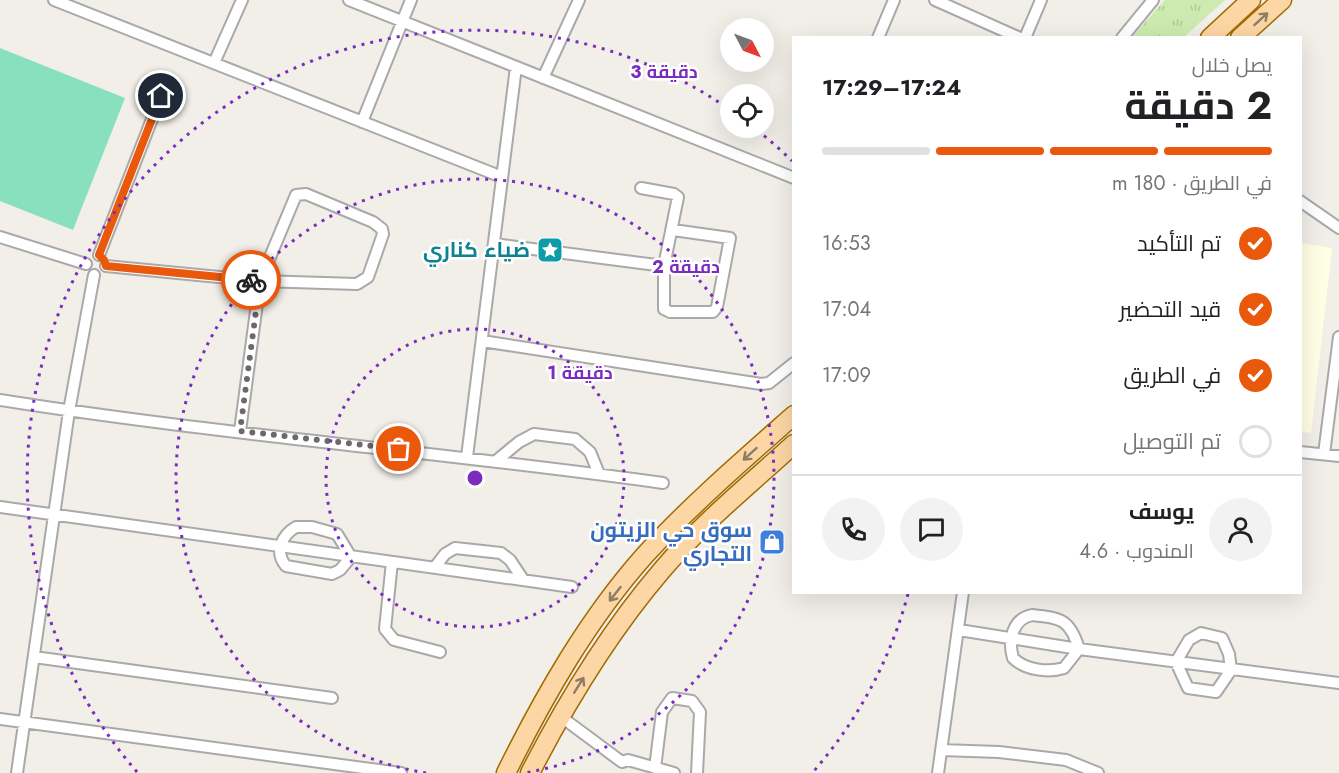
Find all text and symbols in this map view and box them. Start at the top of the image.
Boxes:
one-way arrow [1253,12,1268,26]
north arrow [720,18,774,72]
map controls [720,18,774,138]
text: يصل خلال [1192,51,1272,80]
text: 3 دقيقة [630,59,698,85]
pin [135,70,186,121]
text: 17:24–17:29 [822,71,961,103]
text: 2 دقيقة [1124,77,1272,134]
icon: home [144,79,177,112]
button: locate [720,84,774,138]
text: في الطريق · 180 m [1112,169,1272,198]
text: تم التأكيد [1137,227,1221,259]
icon: check [1239,227,1272,260]
text: 16:53 [822,229,871,258]
place label: ضياء كناري [423,235,530,267]
place icon: ضياء كناري [535,235,565,265]
courier [221,250,281,310]
text: 2 دقيقة [652,254,720,280]
icon: bike [235,264,268,297]
text: قيد التحضير [1119,293,1221,325]
icon: check [1239,293,1272,326]
text: 17:04 [822,295,871,324]
text: في الطريق [1124,359,1221,391]
icon: check [1239,359,1272,392]
text: 1 دقيقة [547,360,613,386]
text: 17:09 [822,361,871,390]
pin [373,423,424,474]
text: تم التوصيل [1123,425,1221,457]
icon: bag [382,432,415,465]
one-way arrow [743,447,758,461]
centre of rings [465,468,485,488]
text: يوسف [1129,495,1194,527]
button: phone [822,498,885,561]
button: chat [900,498,963,561]
button: person [1209,498,1272,561]
place label: سوق حي الزيتون التجاري [590,515,752,571]
shop icon: سوق حي الزيتون التجاري [757,527,787,557]
text: المندوب · 4.6 [1079,537,1194,566]
one-way arrow [608,585,621,601]
one-way arrow [574,677,586,694]

